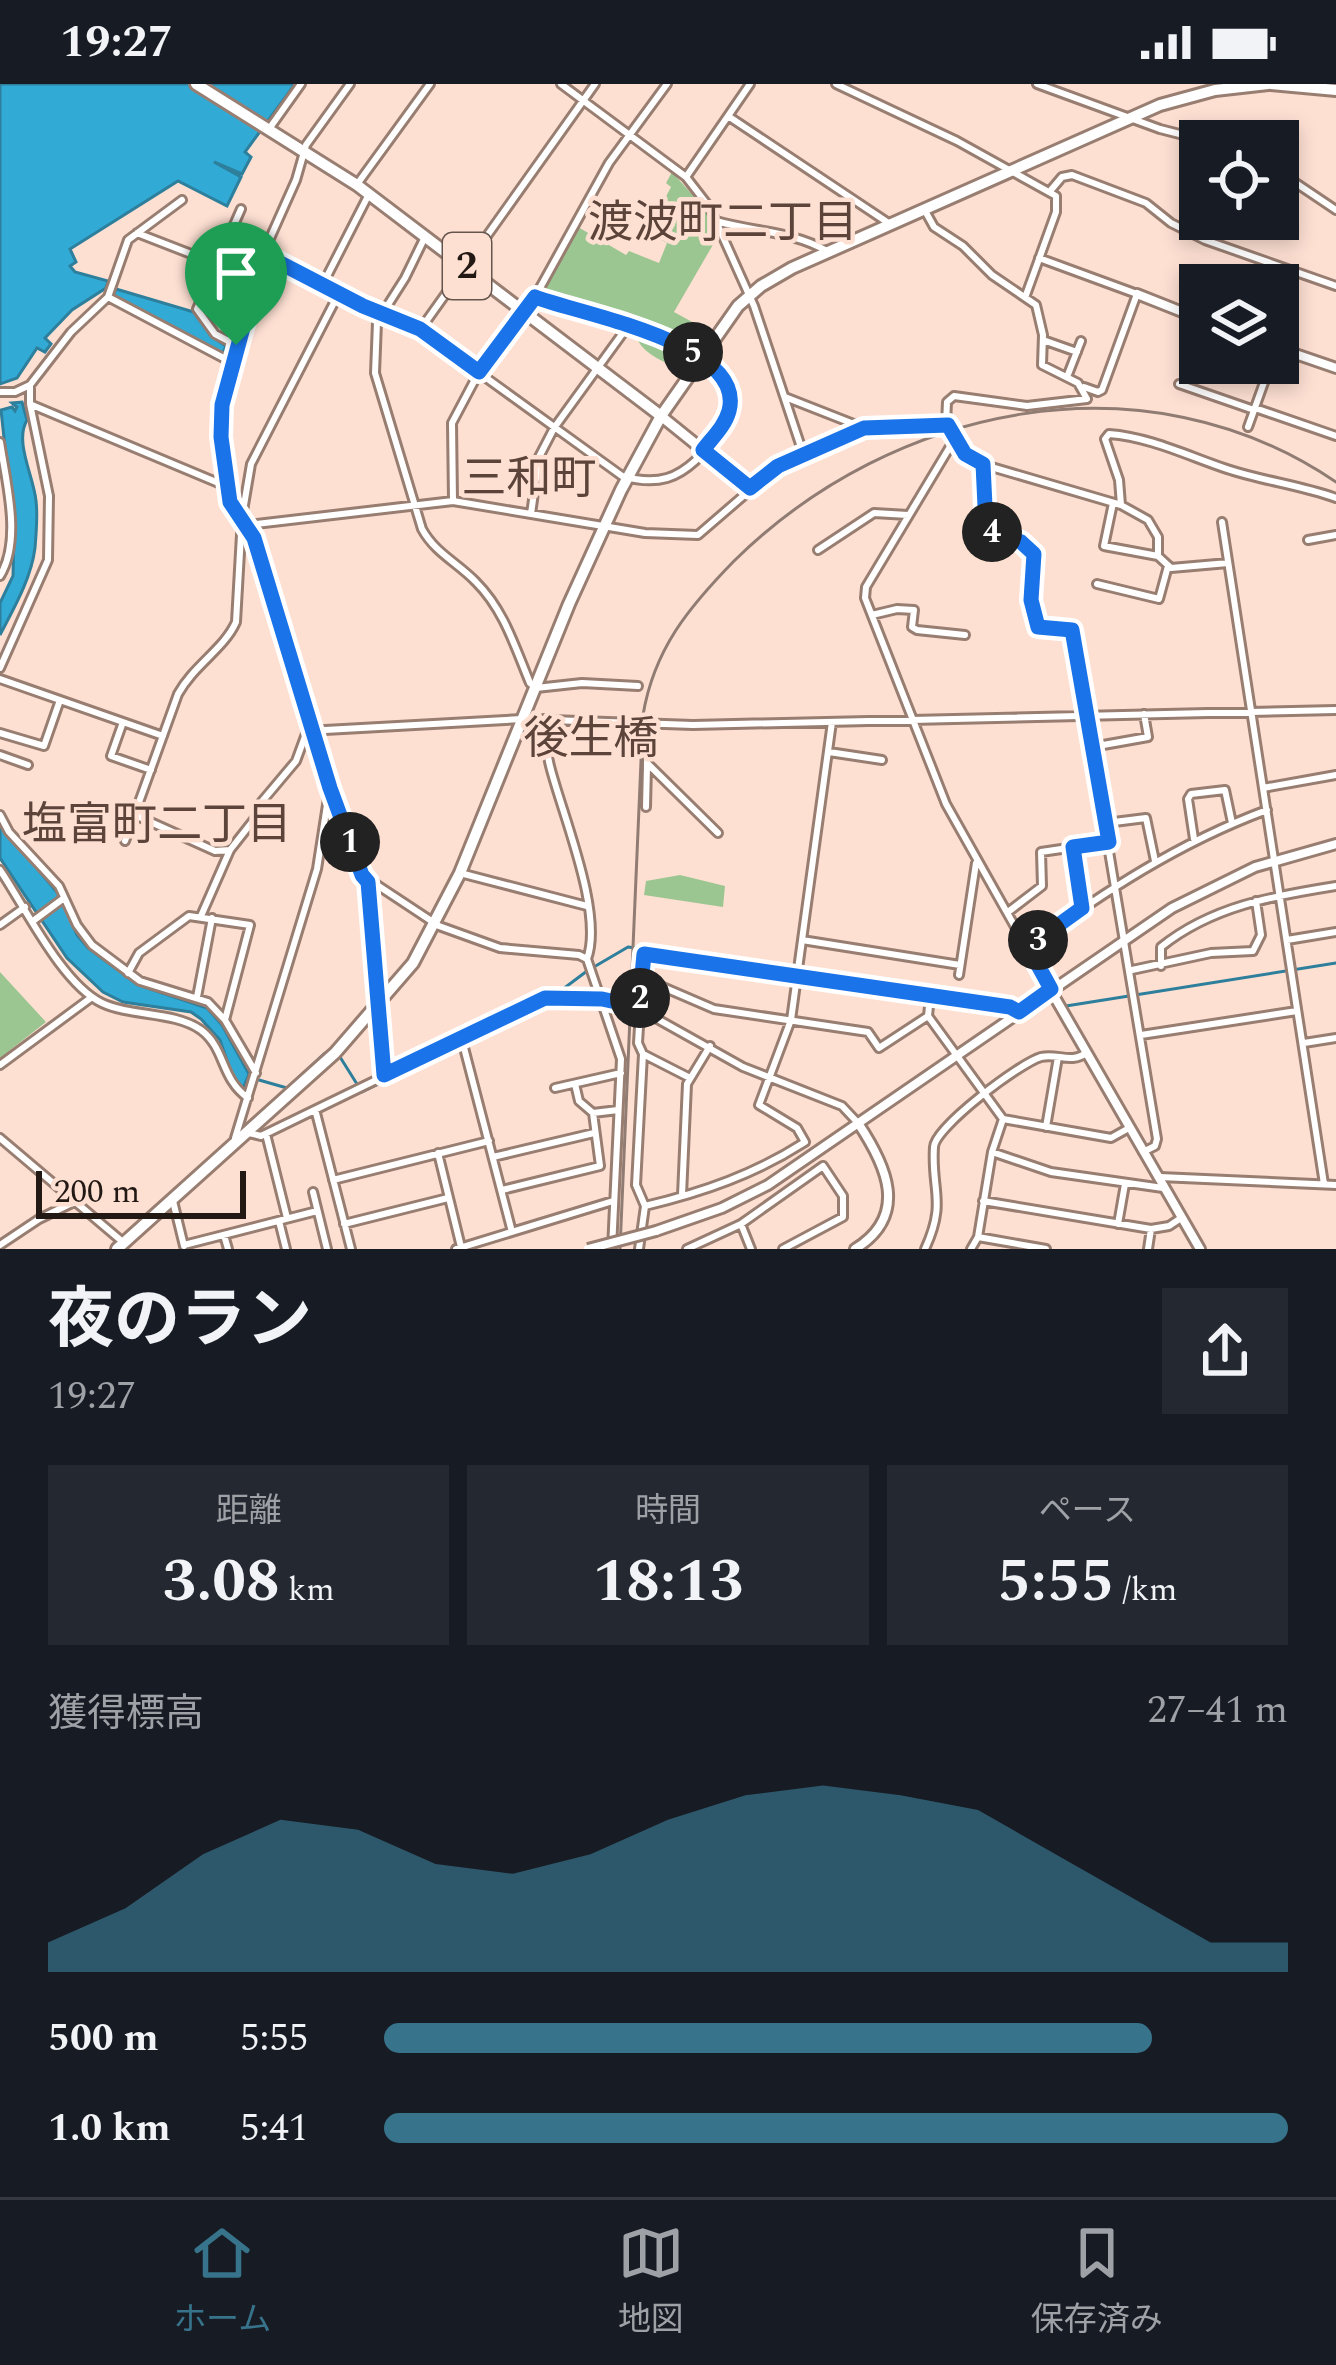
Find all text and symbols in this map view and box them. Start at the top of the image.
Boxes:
text: 19:27 [60,8,173,77]
map controls [1179,120,1299,384]
button: locate [1179,120,1299,240]
district label: 渡波町二丁目 [588,189,858,258]
pin [185,222,287,345]
road number: 2 [443,233,491,299]
icon: arrive [203,240,269,306]
button: layers [1179,264,1299,384]
pin: 5 [663,322,723,382]
text: 5 [684,327,702,377]
district label: 三和町 [461,445,597,514]
pin: 4 [962,502,1022,562]
text: 4 [983,507,1001,557]
district label: 後生橋 [523,705,659,774]
district label: 塩富町二丁目 [22,791,292,860]
pin: 1 [320,812,380,872]
text: 1 [341,817,359,867]
pin: 3 [1008,910,1068,970]
text: 3 [1029,915,1047,965]
pin: 2 [610,968,670,1028]
text: 2 [631,973,649,1023]
scale bar [36,1165,246,1218]
text: 200 m [54,1167,140,1217]
text: 夜のラン [48,1271,312,1372]
button: share [1162,1288,1288,1414]
text: 19:27 [48,1367,136,1426]
text: 距離 [216,1486,282,1536]
text: 時間 [635,1486,701,1536]
text: ペース [1039,1486,1136,1536]
text: 3.08 [163,1536,280,1628]
text: 18:13 [593,1536,743,1628]
text: 5:55 [997,1536,1114,1628]
text: km [280,1565,335,1615]
text: /km [1114,1565,1178,1615]
text: 27–41 m [1147,1681,1288,1740]
text: 獲得標高 [48,1685,204,1744]
text: 500 m [48,2009,159,2068]
text: 5:55 [240,2009,308,2068]
text: 1.0 km [48,2099,171,2158]
text: 5:41 [240,2099,308,2158]
tab: ホーム [173,2220,271,2345]
tab: 地図 [618,2220,684,2345]
tab: 保存済み [1031,2220,1163,2345]

